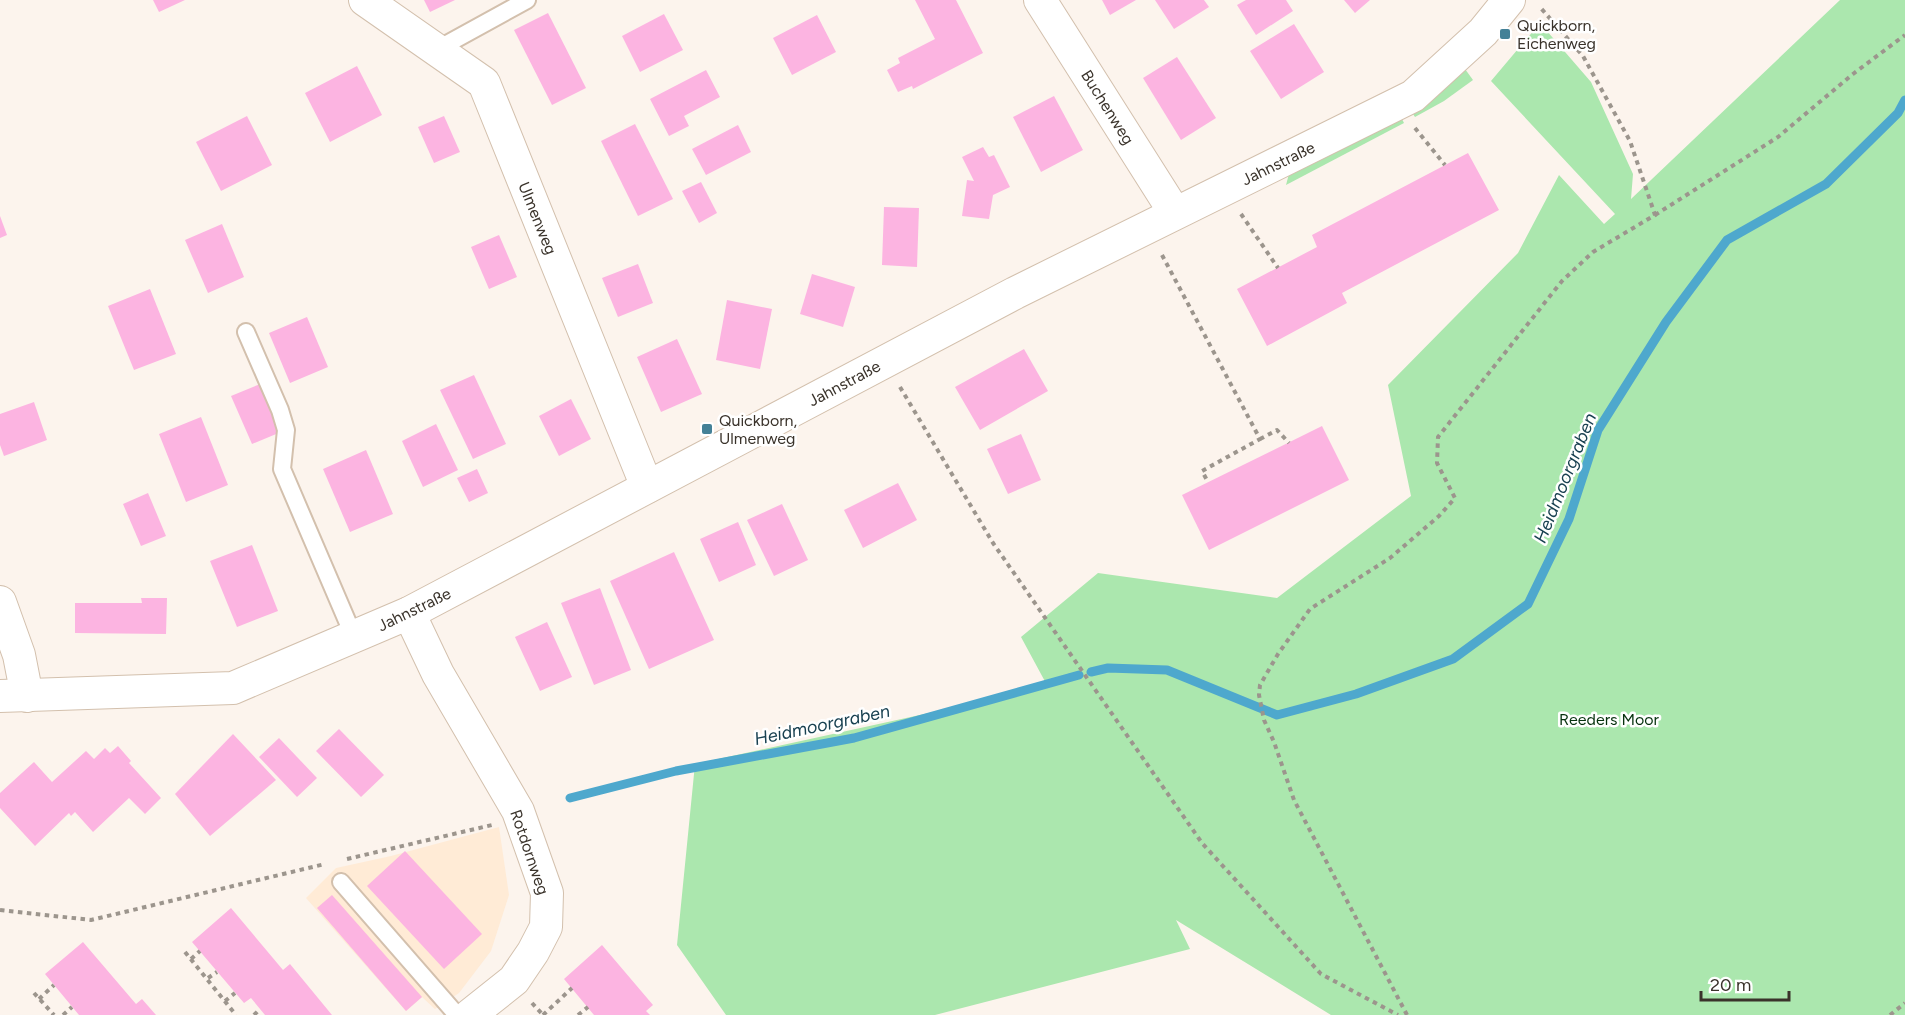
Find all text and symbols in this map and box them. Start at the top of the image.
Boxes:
place label: Quickborn, Eichenweg [1517,16,1596,53]
marker: Quickborn, Eichenweg [1498,27,1512,41]
street label: Buchenweg [1077,66,1138,148]
street label: Jahnstraße [1239,137,1318,189]
street label: Ulmenweg [514,179,561,257]
street label: Jahnstraße [805,356,884,410]
water label: Heidmoorgraben [1529,410,1601,546]
place label: Quickborn, Ulmenweg [719,411,797,448]
marker: Quickborn, Ulmenweg [700,422,714,436]
street label: Jahnstraße [375,583,454,635]
water label: Heidmoorgraben [752,700,892,750]
park label: Reeders Moor [1559,710,1660,729]
street label: Rotdornweg [506,807,553,897]
scale bar [1701,964,1790,1002]
text: 20 m [1710,974,1751,996]

